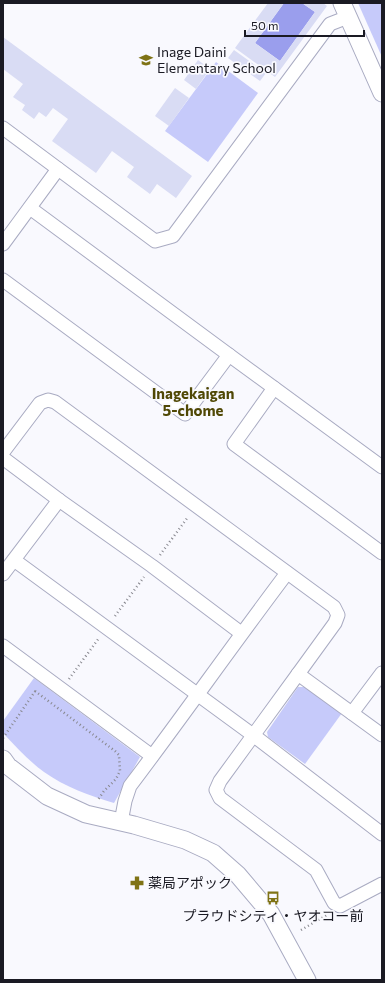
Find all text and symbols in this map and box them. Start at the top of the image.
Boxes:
scale bar [245,12,364,38]
text: 50 m [251,18,279,32]
place label: Inage Daini Elementary School [157,43,276,76]
school or university icon: Inage Daini Elementary School [138,52,154,68]
district label: Inagekaigan 5-chome [152,384,234,419]
place label: 薬局アポック [148,874,232,891]
pharmacy icon: 薬局アポック [129,875,145,891]
bus stop icon: プラウドシティ・ヤオコー前 [265,890,281,906]
place label: プラウドシティ・ヤオコー前 [182,907,364,924]

